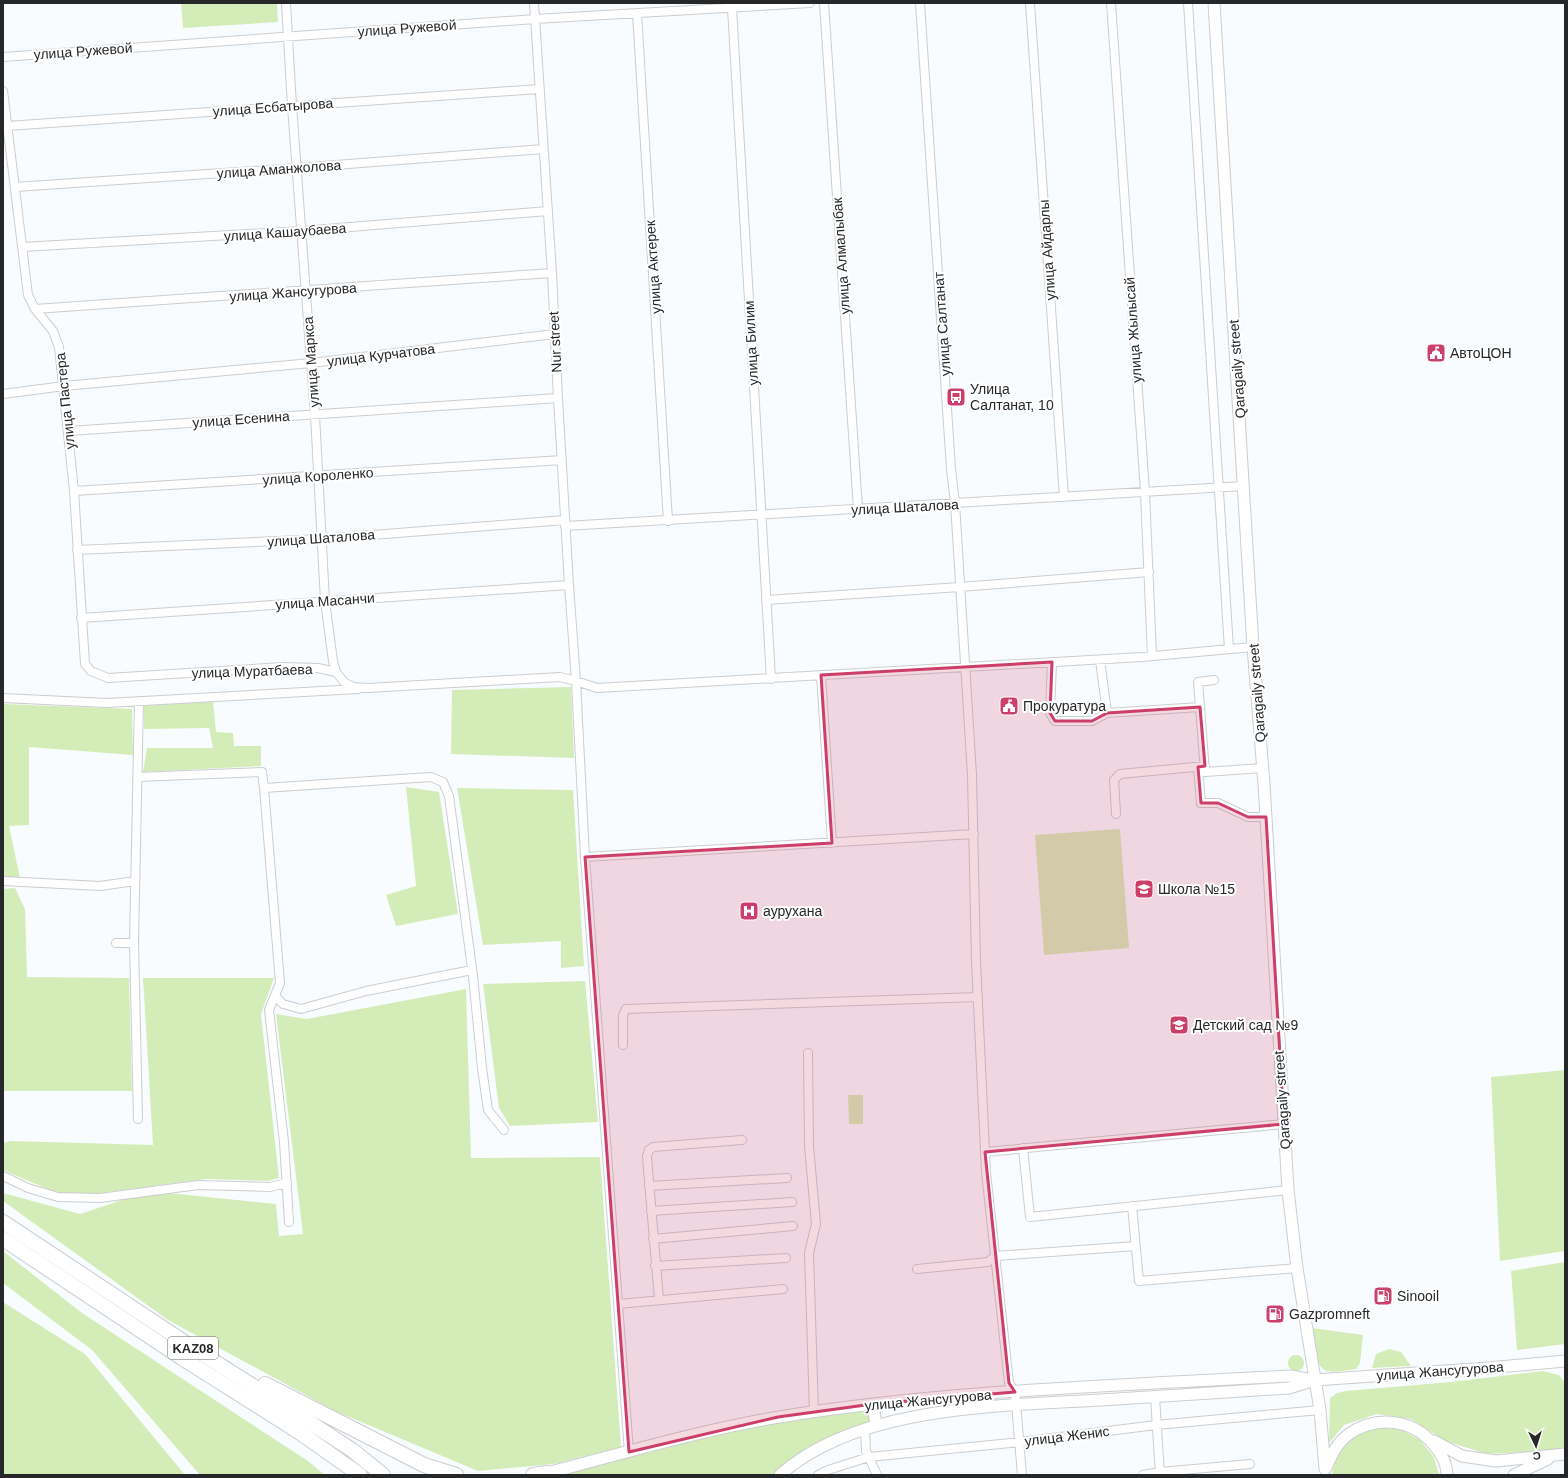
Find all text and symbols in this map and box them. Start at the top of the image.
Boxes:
street label: улица Ружевой [357,17,457,39]
street label: улица Ружевой [33,40,133,62]
street label: улица Есбатырова [212,95,334,119]
street label: улица Аманжолова [216,157,342,181]
street label: улица Алмалыбак [829,196,853,315]
street label: улица Айдарлы [1035,199,1059,301]
street label: улица Актерек [642,219,664,314]
street label: улица Кашаубаева [223,220,347,244]
street label: улица Салтанат [930,271,954,377]
street label: улица Жылысай [1121,276,1145,384]
street label: улица Жансугурова [229,280,357,304]
street label: улица Билим [741,300,761,386]
street label: Nur street [545,311,565,373]
street label: улица Маркса [300,316,322,408]
street label: Qaragaily street [1226,319,1248,419]
street label: улица Курчатова [326,340,436,370]
public building icon: АвтоЦОН [1425,342,1447,364]
place label: АвтоЦОН [1450,345,1512,361]
street label: улица Пастера [52,352,78,450]
place label: Улица Салтанат, 10 [970,381,1054,413]
bus stop icon: Улица Салтанат, 10 [945,386,967,408]
street label: улица Есенина [192,408,290,430]
street label: улица Короленко [262,464,374,488]
street label: улица Шаталова [851,496,960,518]
street label: улица Шаталова [267,526,376,550]
street label: улица Масанчи [275,590,375,612]
street label: Qaragaily street [1246,643,1268,743]
street label: улица Муратбаева [191,661,313,681]
public building icon: Прокуратура [998,695,1020,717]
place label: Прокуратура [1023,698,1106,714]
school or university icon: Школа №15 [1133,878,1155,900]
place label: Школа №15 [1158,881,1235,897]
hospital icon: аурухана [738,900,760,922]
place label: аурухана [763,903,822,919]
school or university icon: Детский сад №9 [1168,1014,1190,1036]
place label: Детский сад №9 [1193,1017,1299,1033]
street label: Qaragaily street [1271,1050,1293,1150]
fuel station icon: Sinooil [1372,1285,1394,1307]
place label: Sinooil [1397,1288,1439,1304]
fuel station icon: Gazpromneft [1264,1303,1286,1325]
place label: Gazpromneft [1289,1306,1370,1322]
road number: KAZ08 [168,1337,218,1359]
street label: улица Жансугурова [1376,1359,1504,1383]
street label: улица Жансугурова [864,1386,992,1414]
street label: улица Женис [1024,1423,1110,1449]
north arrow [1516,1426,1556,1466]
text: С [1532,1450,1541,1462]

